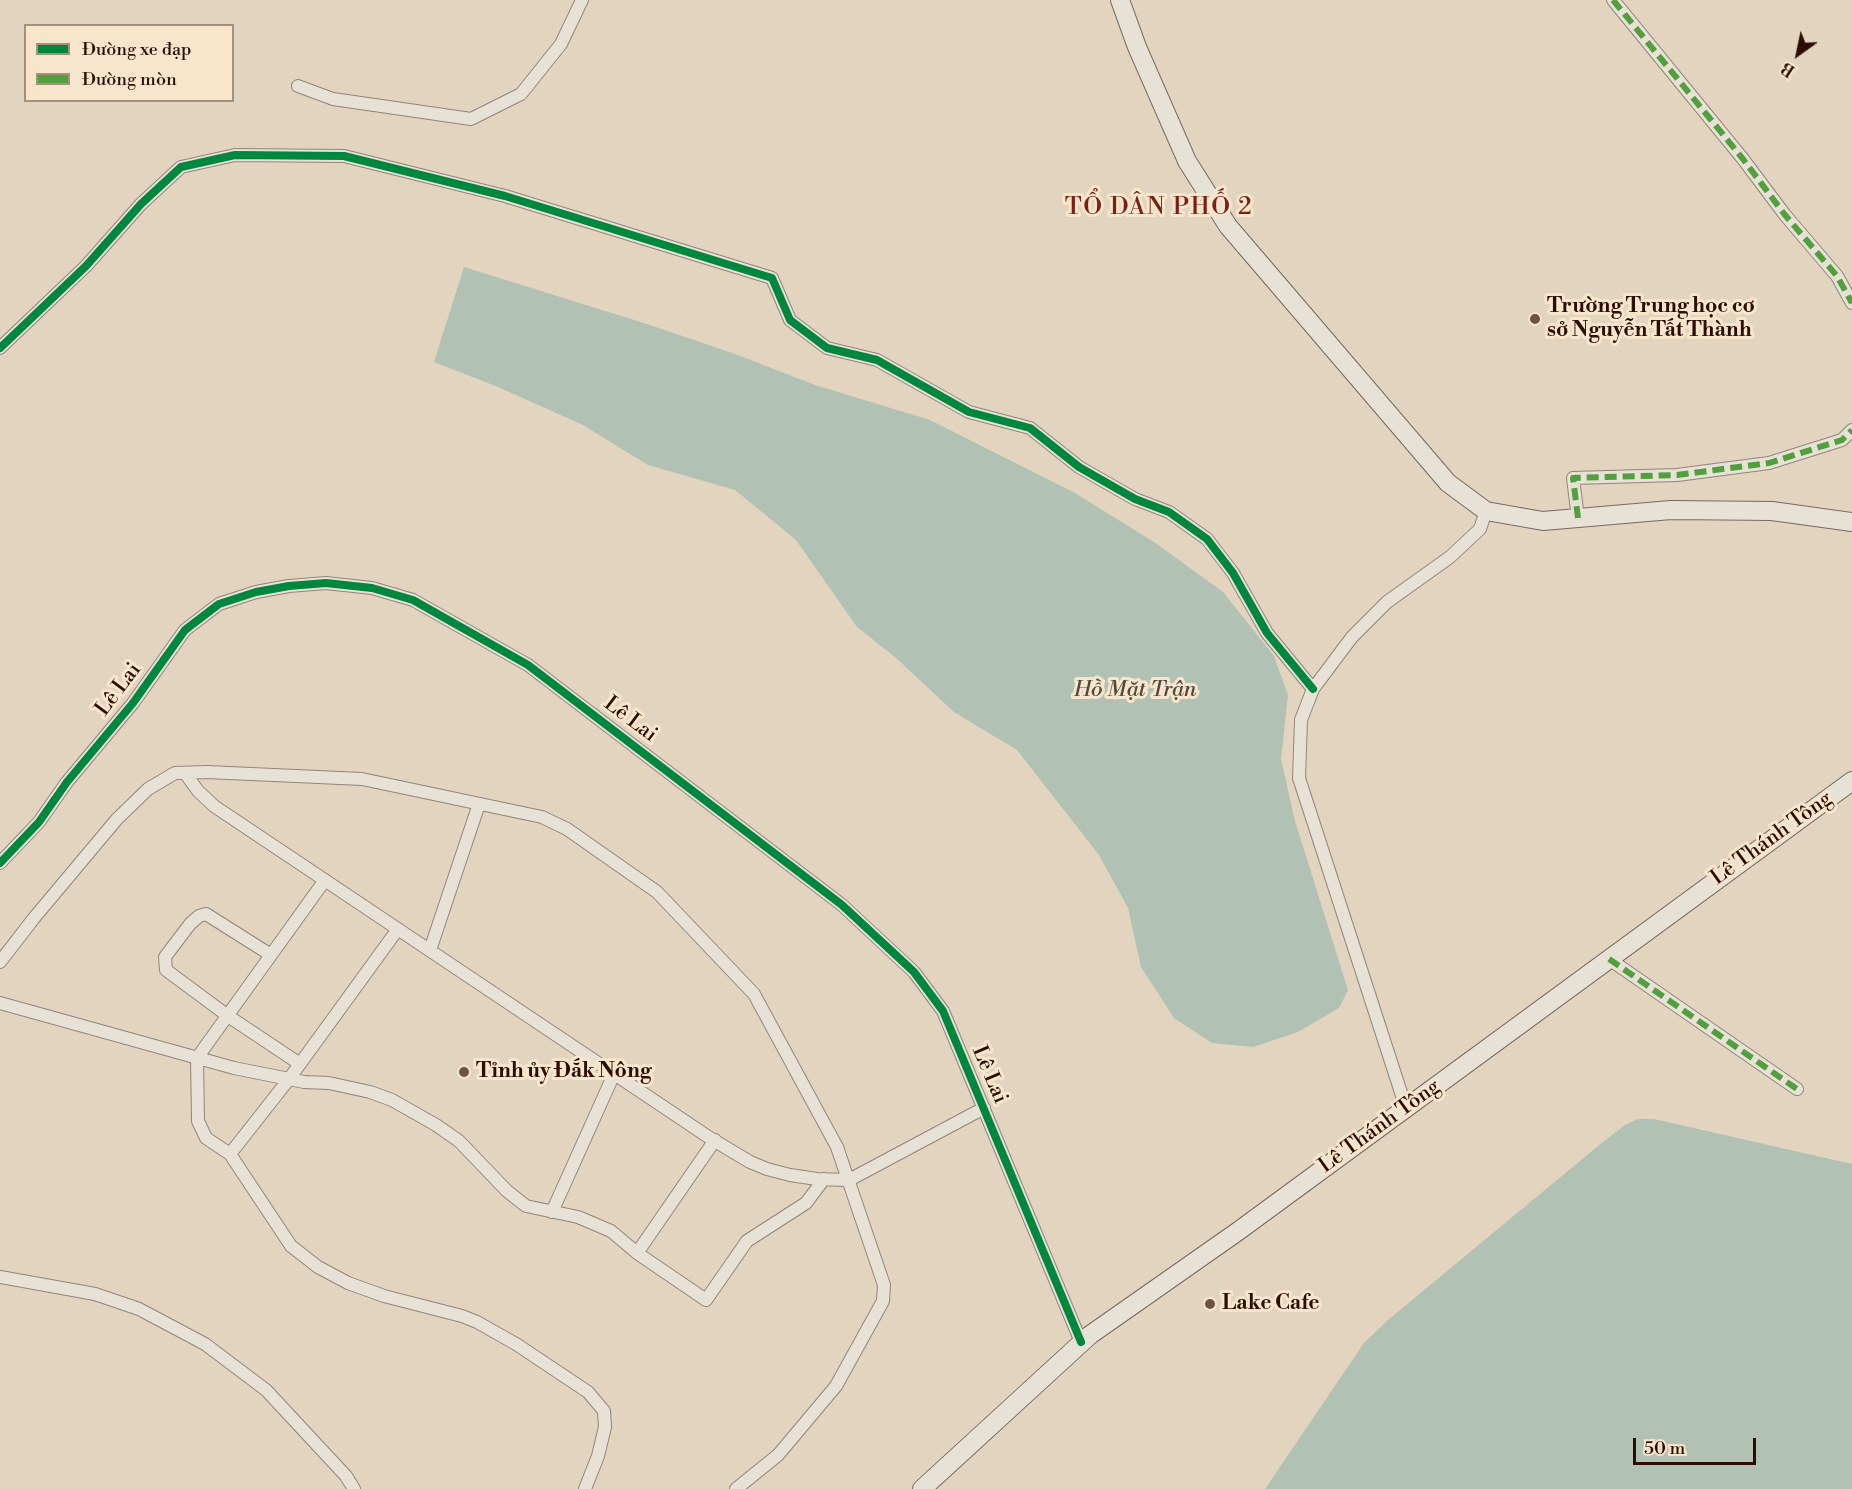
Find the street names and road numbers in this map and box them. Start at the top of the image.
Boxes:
street label: Lê Lai [91,658,147,722]
street label: Lê Lai [598,692,662,748]
street label: Lê Thánh Tông [1706,787,1838,891]
street label: Lê Lai [966,1042,1012,1108]
street label: Lê Thánh Tông [1314,1075,1446,1179]

